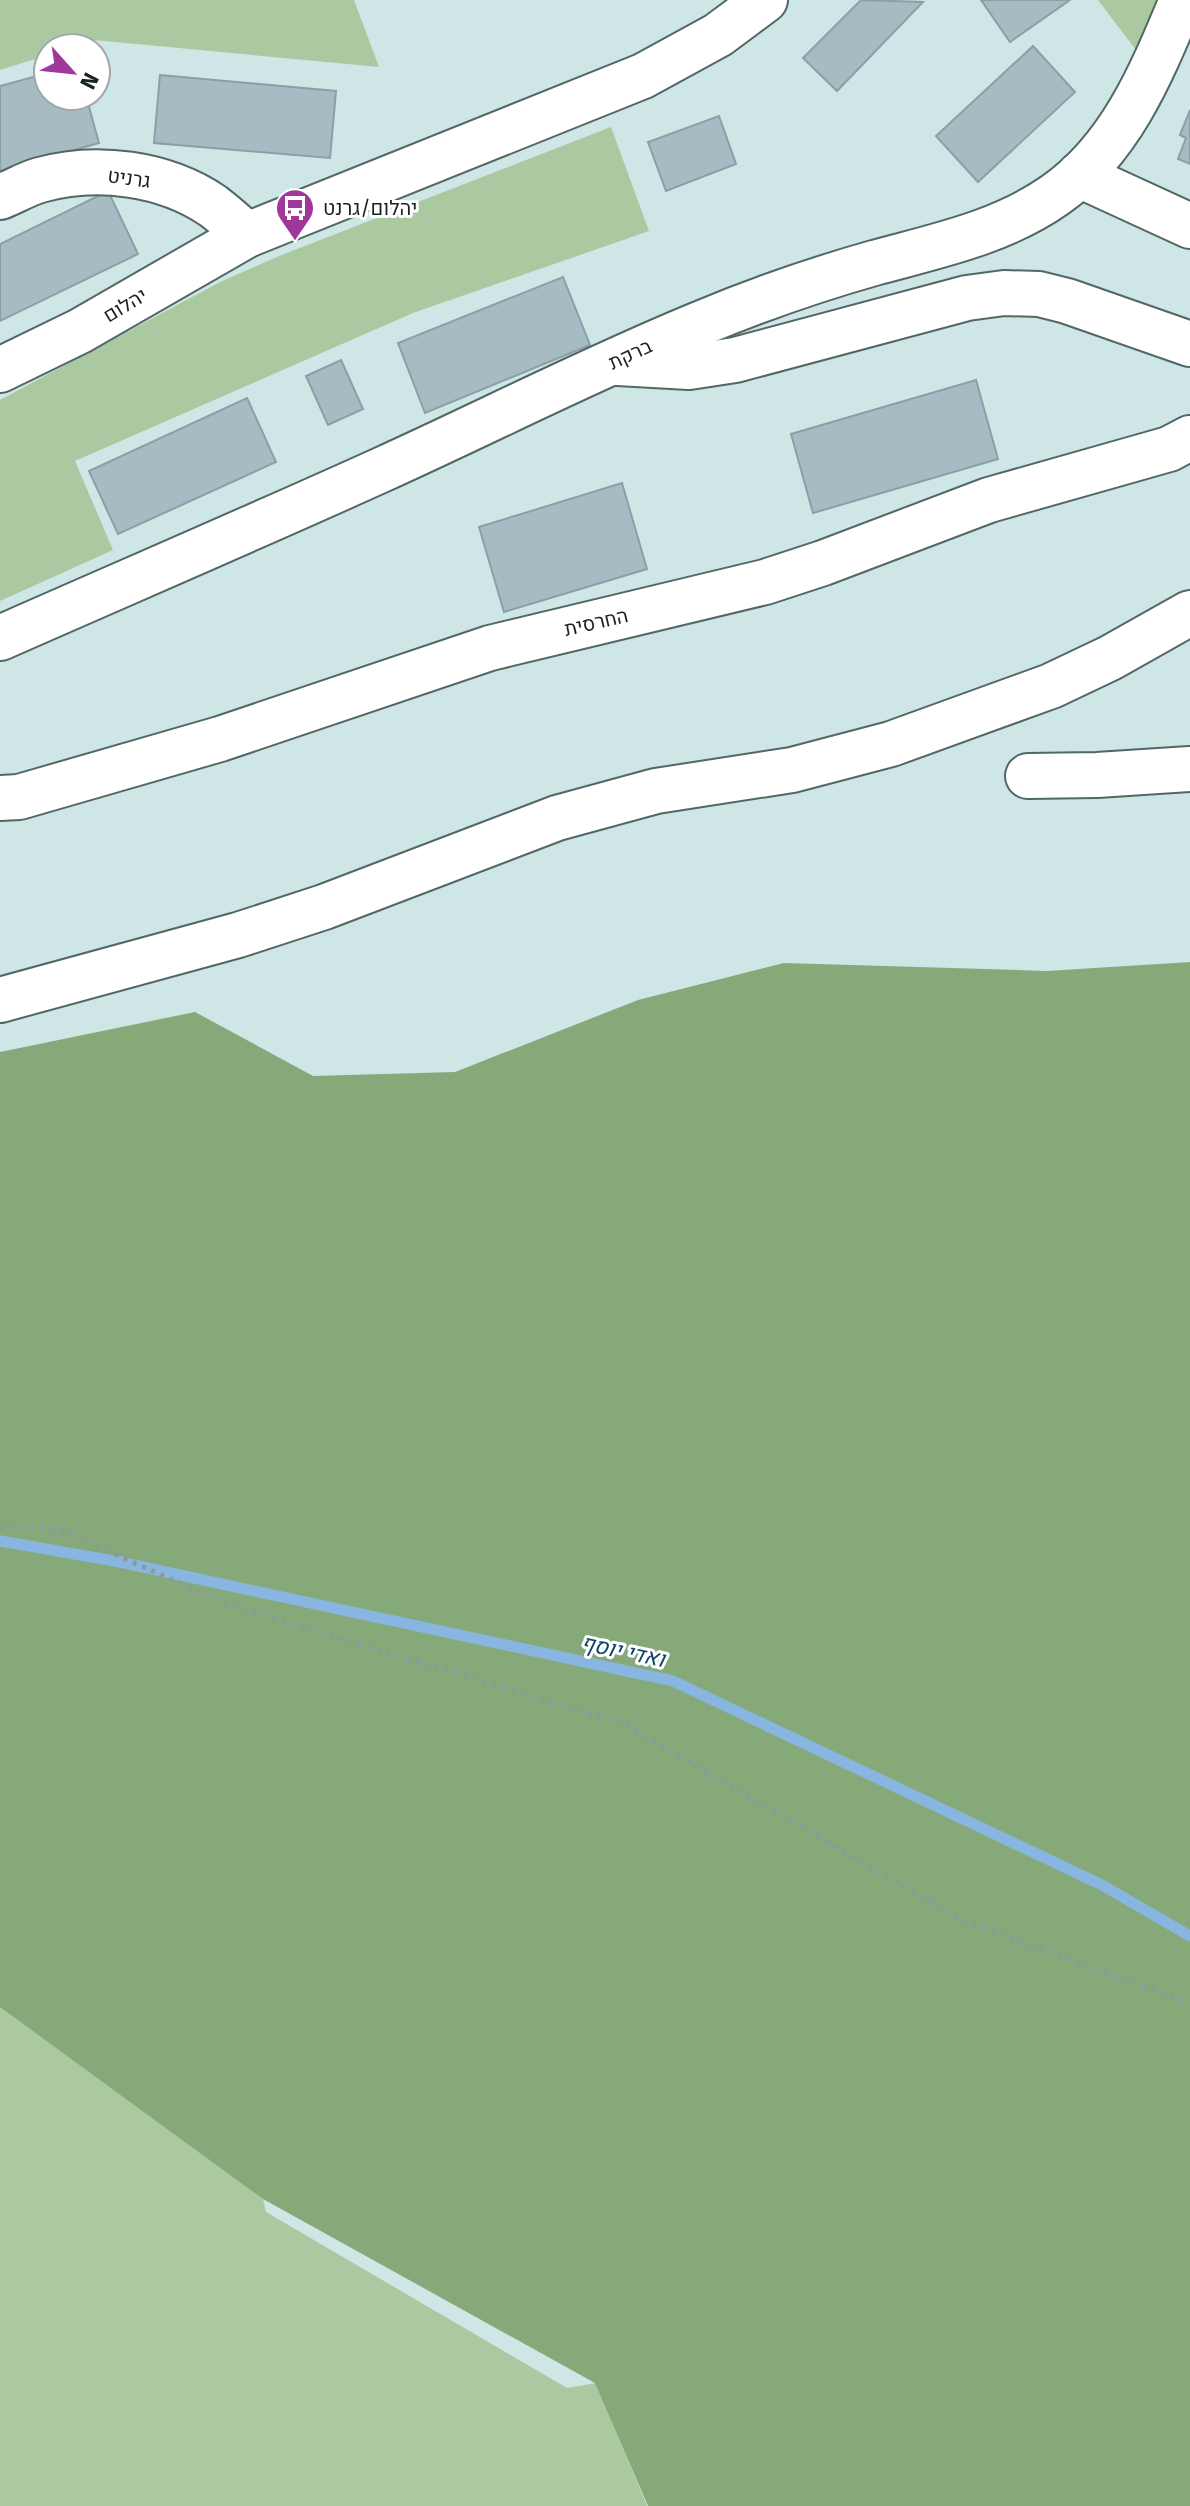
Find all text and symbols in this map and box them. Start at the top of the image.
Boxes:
north arrow [32,32,112,112]
text: N [74,68,105,93]
street label: גרניט [106,163,152,193]
bus stop icon: יהלום/גרנט [274,187,316,242]
place label: יהלום/גרנט [323,196,417,220]
street label: יהלום [99,283,151,327]
street label: ברקת [604,333,656,374]
street label: החרסית [562,603,630,641]
water label: ואדי יוסף [579,1629,669,1673]

